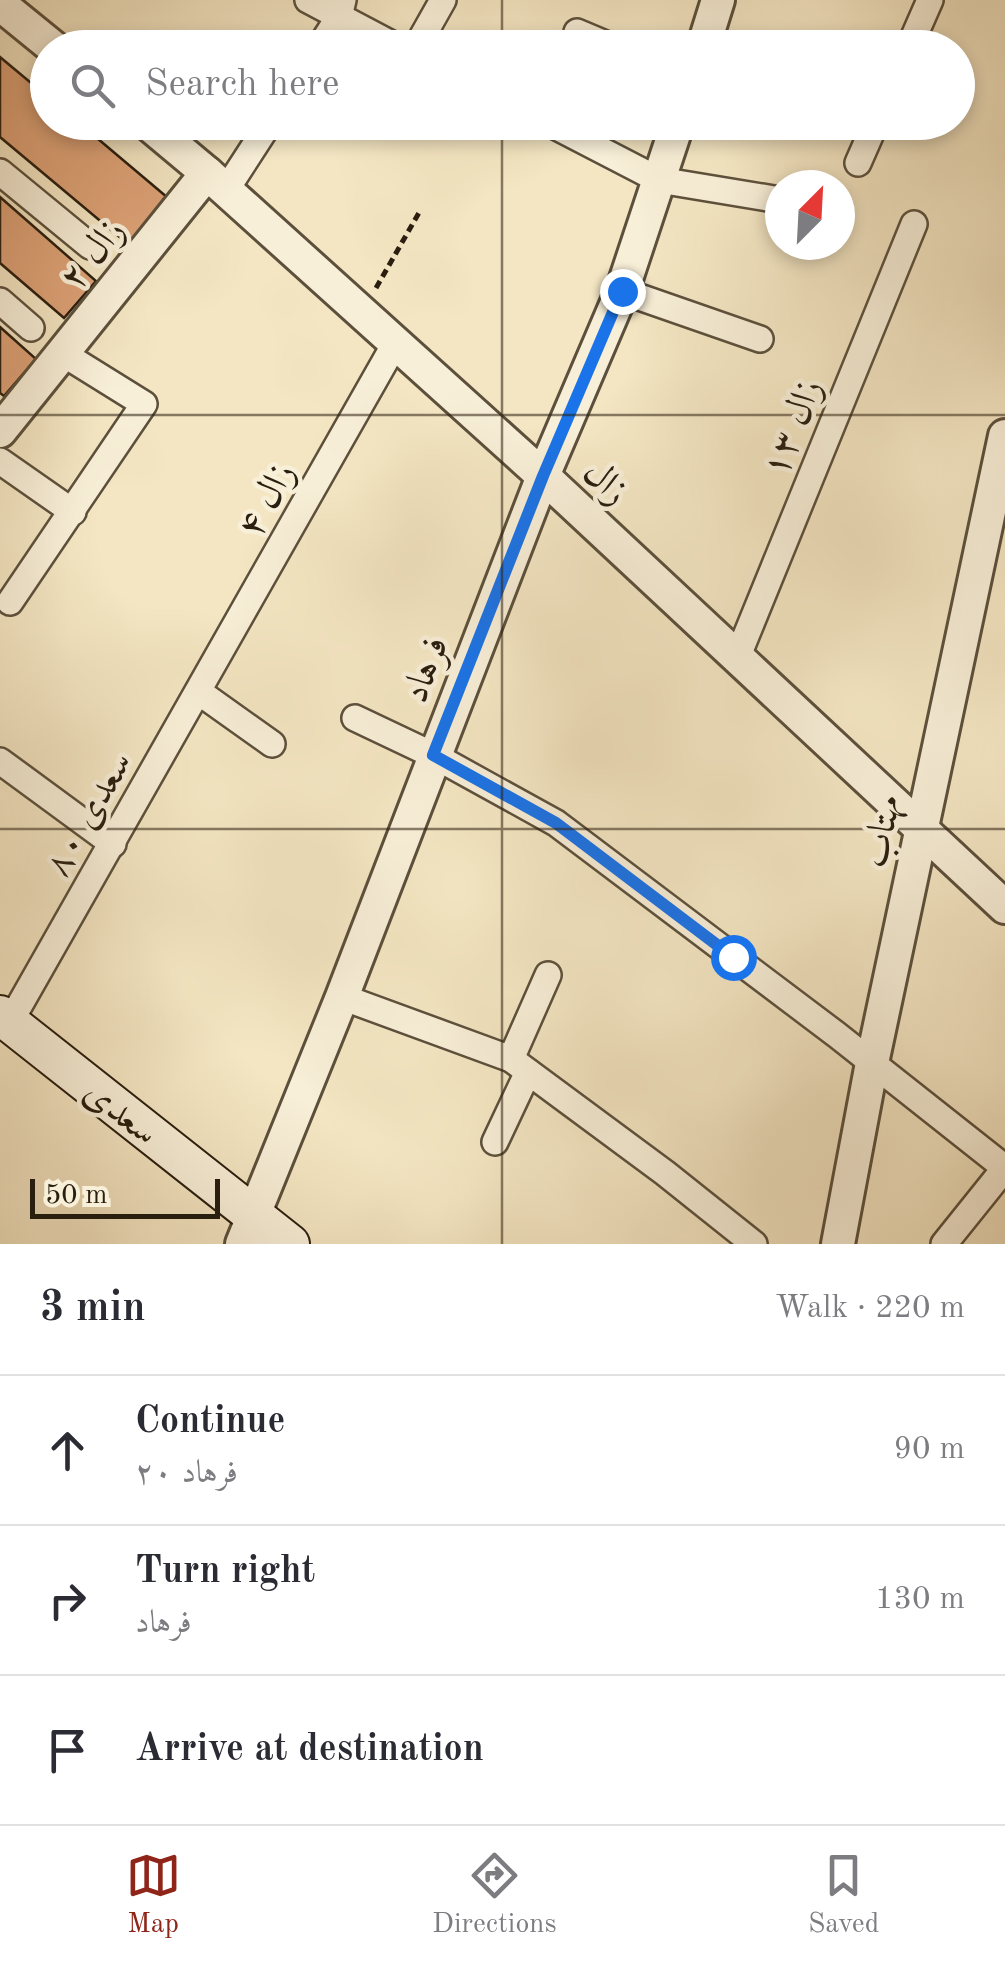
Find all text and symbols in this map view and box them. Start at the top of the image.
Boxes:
search box [30,30,975,140]
icon: search [65,58,120,113]
text: Search here [145,66,340,104]
north arrow [765,170,855,260]
street label: زال ۲ [54,212,133,298]
route end [600,269,646,315]
street label: زال ۱۳ [757,374,830,482]
street label: زال [575,454,635,513]
street label: زال ۴ [232,457,303,544]
street label: فرهاد [397,632,458,709]
street label: سعدی ۸۰ [39,745,140,884]
street label: مهتاب [857,792,911,872]
route start [711,935,757,981]
street label: سعدی [76,1073,164,1154]
scale bar [30,1174,220,1218]
text: 50 m [45,1182,108,1210]
text: 3 min [40,1288,146,1330]
text: Walk · 220 m [775,1293,965,1325]
text: Continue [135,1403,285,1441]
icon: ahead [40,1423,95,1478]
text: 90 m [894,1434,965,1466]
text: فرهاد ۲۰ [135,1458,238,1490]
text: Turn right [135,1553,315,1591]
icon: right [40,1573,95,1628]
text: 130 m [875,1584,965,1616]
text: فرهاد [135,1608,192,1640]
icon: arrive [40,1723,95,1778]
text: Arrive at destination [135,1731,484,1769]
tab: Map [126,1848,181,1943]
tab: Directions [432,1848,557,1943]
tab: Saved [808,1848,879,1943]

